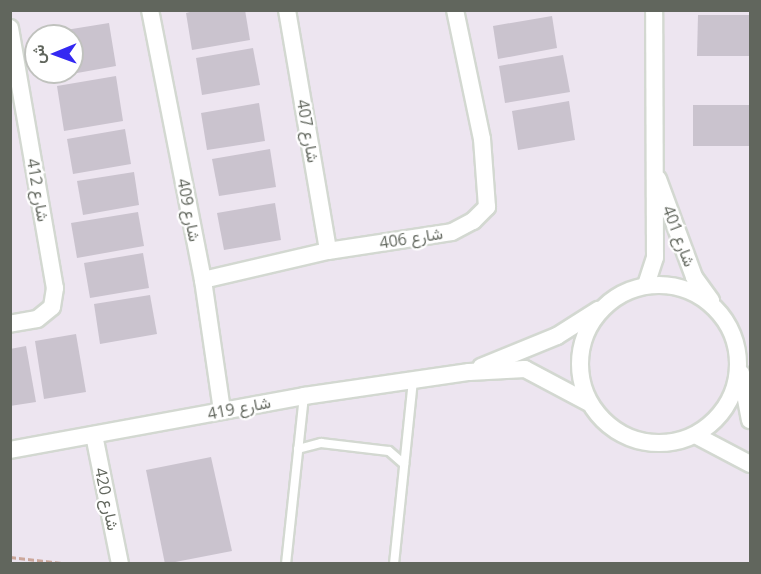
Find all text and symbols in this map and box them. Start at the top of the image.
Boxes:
north arrow [24,24,84,84]
text: ش [27,44,49,64]
street label: شارع 407 [293,98,323,164]
street label: شارع 412 [23,157,53,223]
street label: شارع 409 [173,177,205,243]
street label: شارع 401 [659,203,699,269]
street label: شارع 406 [378,224,444,252]
street label: شارع 419 [206,392,272,424]
street label: شارع 420 [91,466,123,532]

